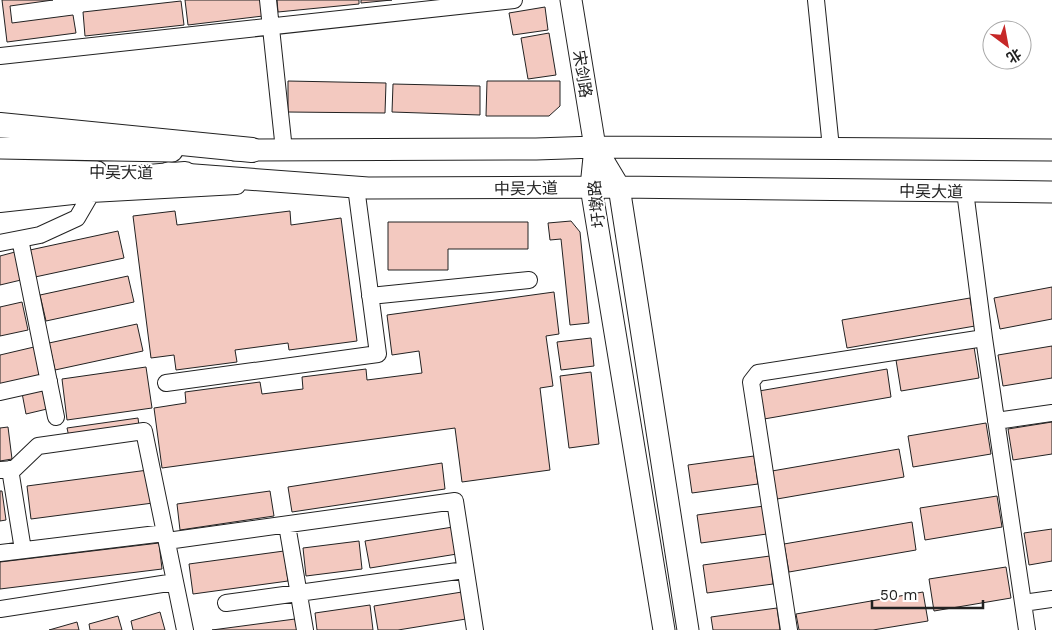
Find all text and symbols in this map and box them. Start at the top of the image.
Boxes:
north arrow [982,20,1032,70]
text: 北 [1004,46,1024,67]
street label: 宋剑路 [569,49,596,99]
street label: 中吴大道 [89,162,153,183]
street label: 中吴大道 [494,178,558,199]
street label: 圩墩路 [585,179,608,229]
street label: 中吴大道 [899,181,963,202]
scale bar [872,578,983,610]
text: 50 m [880,586,917,604]

